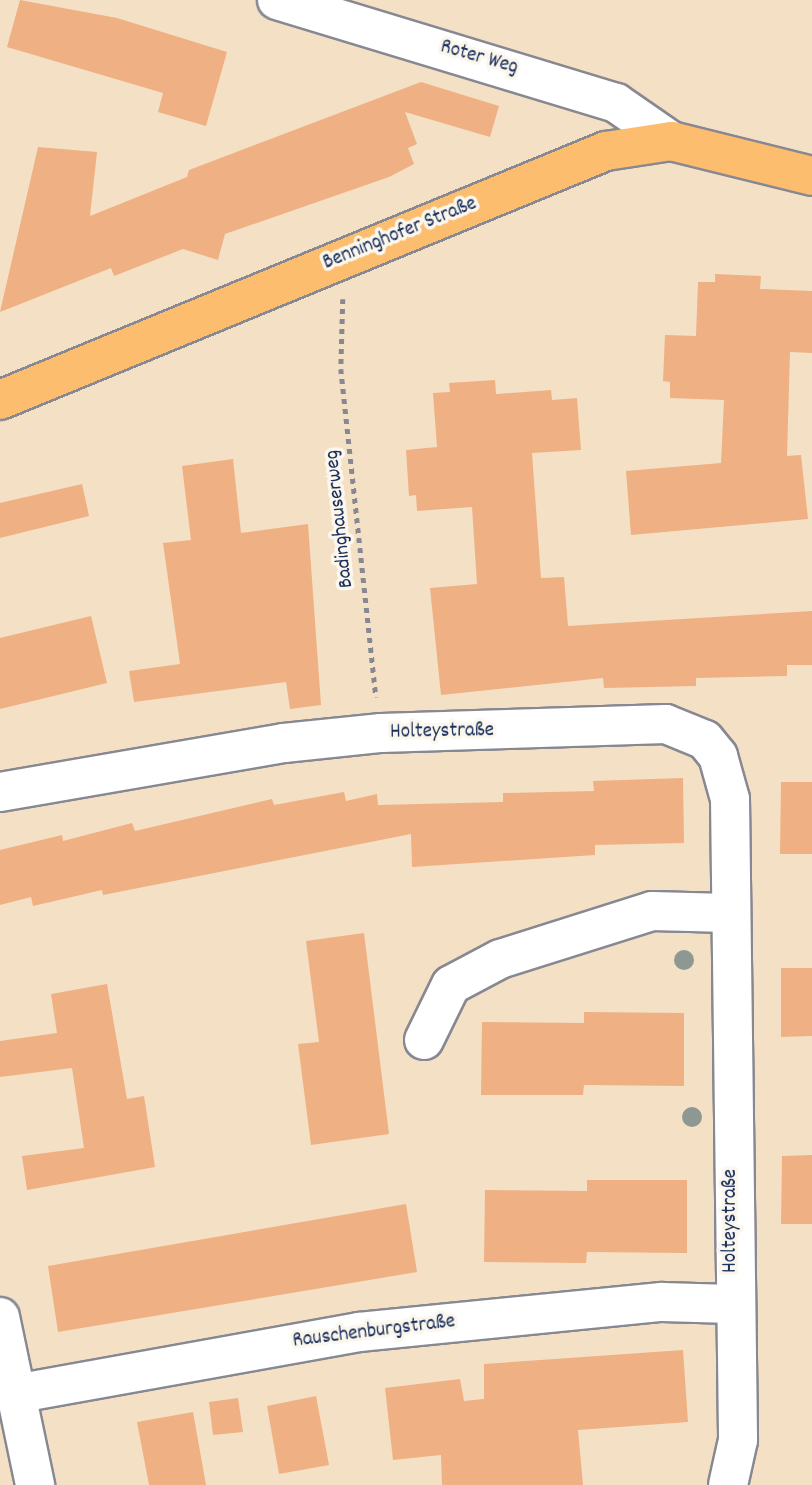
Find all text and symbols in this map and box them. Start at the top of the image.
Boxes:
street label: Roter Weg [437,35,521,81]
street label: Benninghofer Straße [320,192,480,276]
street label: Badinghauserweg [320,449,360,589]
street label: Holteystraße [390,718,494,746]
street label: Holteystraße [718,1169,744,1273]
street label: Rauschenburgstraße [291,1310,457,1354]

